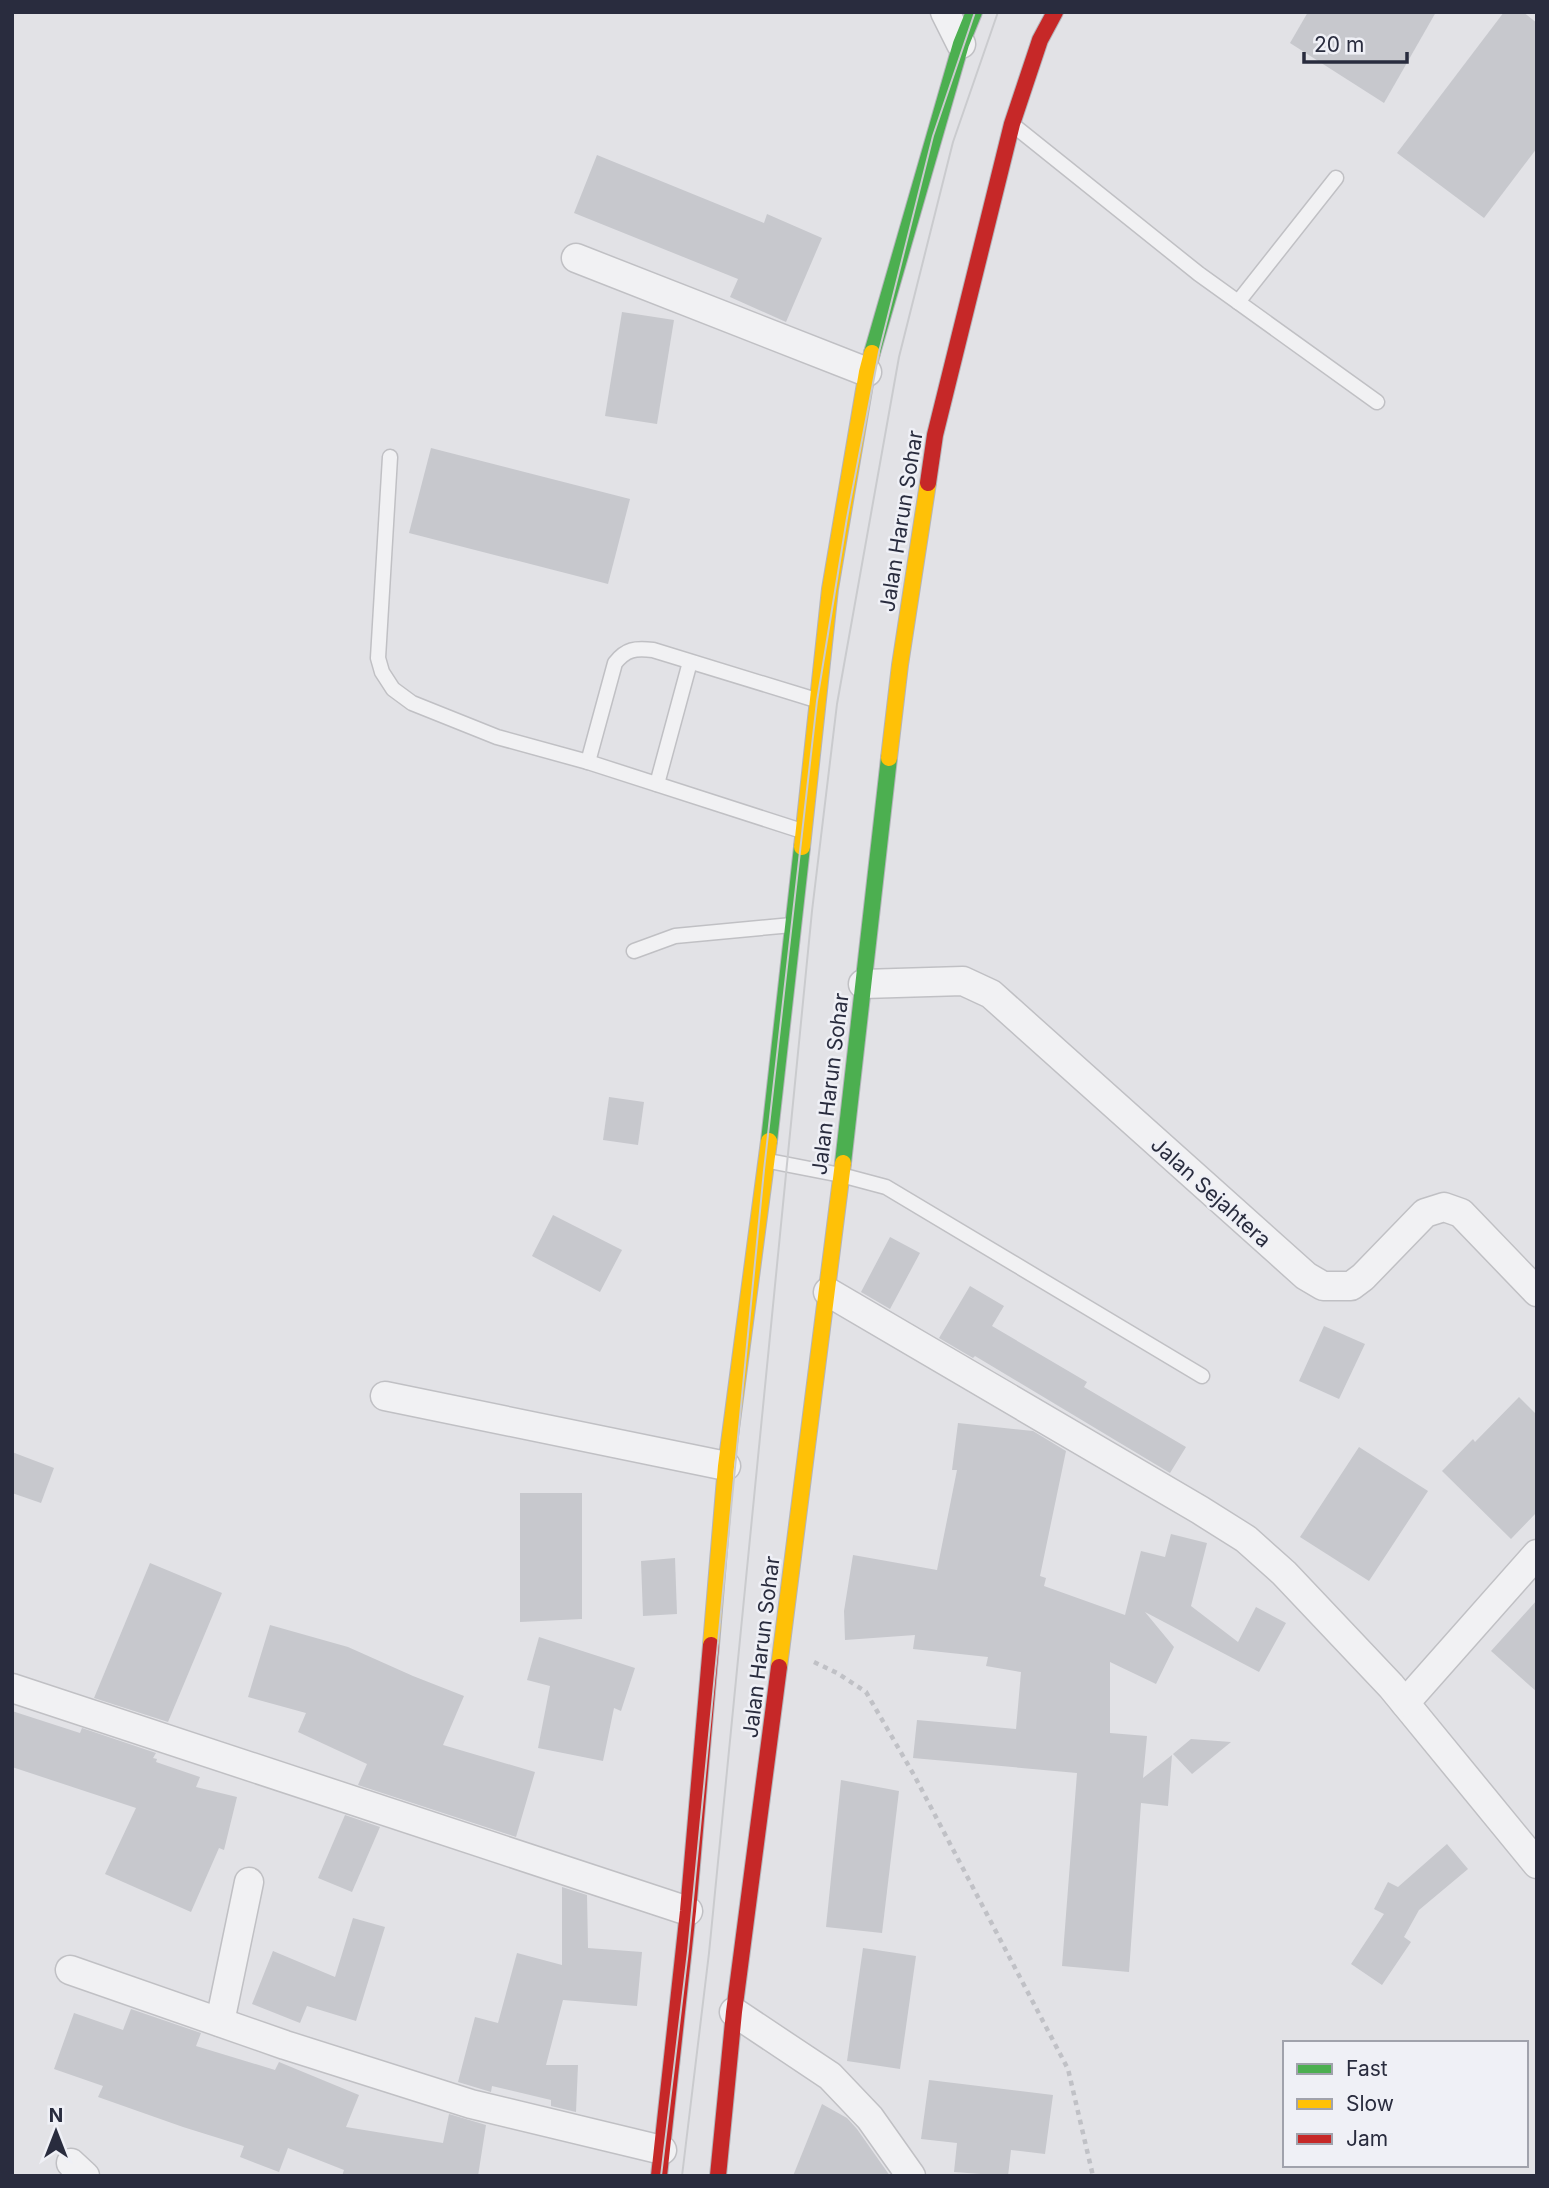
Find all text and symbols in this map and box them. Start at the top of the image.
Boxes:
scale bar [1304,21,1407,65]
text: 20 m [1314,32,1364,57]
street label: Jalan Harun Sohar [874,428,928,613]
street label: Jalan Harun Sohar [806,991,854,1176]
street label: Jalan Sejahtera [1146,1132,1276,1252]
street label: Jalan Harun Sohar [737,1554,785,1739]
legend [1283,2041,1528,2167]
text: Fast [1346,2056,1388,2081]
text: Slow [1346,2091,1394,2116]
north arrow [21,2097,91,2167]
text: N [49,2104,63,2127]
text: Jam [1346,2126,1388,2151]

